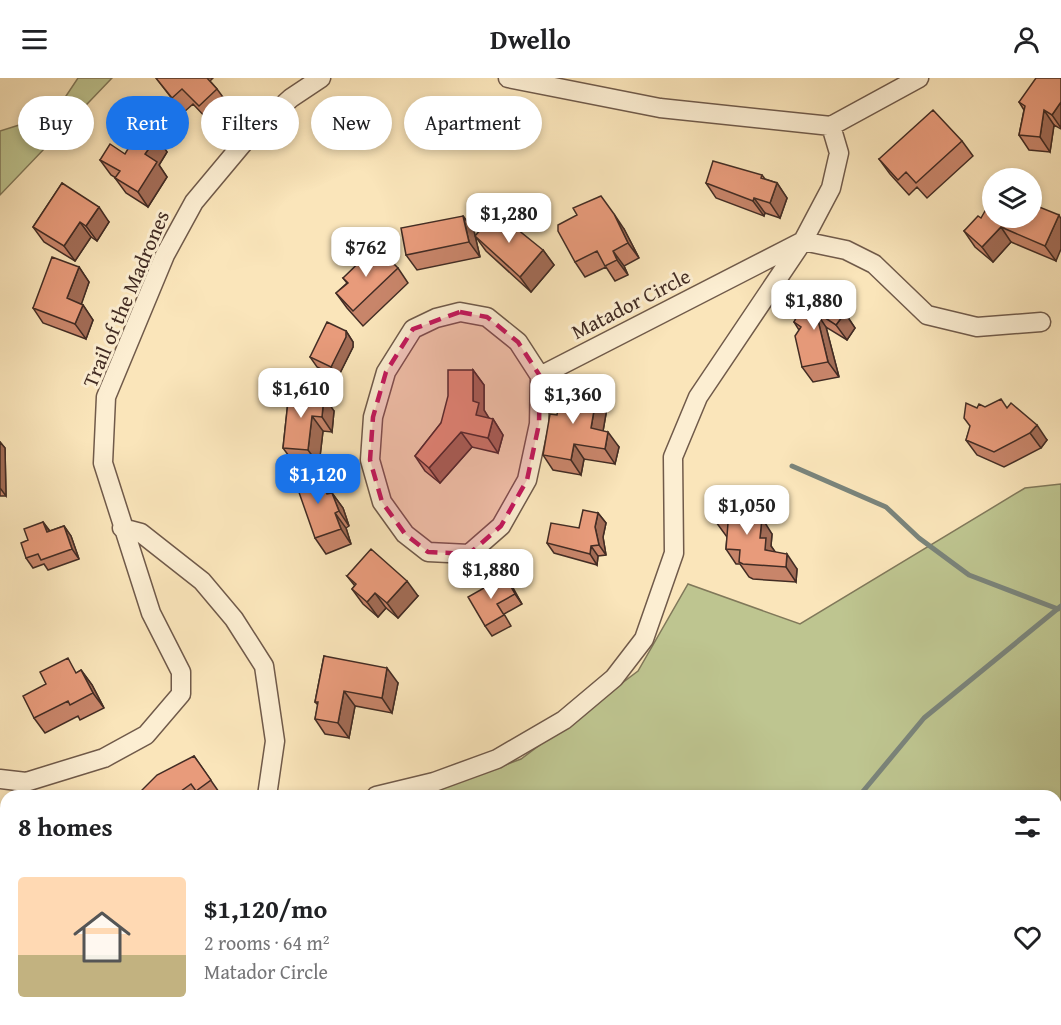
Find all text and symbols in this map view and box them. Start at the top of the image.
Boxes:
text: Dwello [490,19,571,59]
icon: menu [18,23,51,56]
icon: person [1010,23,1043,56]
chip: Buy [18,96,94,150]
chip: Rent [106,96,189,150]
chip: Filters [201,96,299,150]
chip: New [311,96,392,150]
chip: Apartment [404,96,542,150]
map controls [982,168,1042,228]
button: layers [982,168,1042,228]
pin: $1,280 [460,193,558,244]
text: $1,280 [480,198,538,227]
street label: Trail of the Madrones [74,205,177,392]
pin: $762 [330,227,402,278]
text: $762 [345,232,387,261]
street label: Matador Circle [566,260,696,347]
pin: $1,880 [765,280,863,331]
text: $1,880 [785,285,843,314]
pin: $1,610 [252,368,350,419]
text: $1,610 [272,373,330,402]
pin: $1,360 [524,374,622,425]
text: $1,360 [544,379,602,408]
pin: $1,120 [269,454,367,505]
text: $1,120 [289,459,347,488]
pin: $1,050 [698,485,796,536]
text: $1,050 [718,490,776,519]
pin: $1,880 [442,549,540,600]
text: $1,880 [462,554,520,583]
text: 8 homes [18,807,113,846]
icon: filters [1011,810,1044,843]
text: $1,120/mo [204,889,327,928]
icon: home [66,901,138,973]
icon: heart [1011,921,1044,954]
text: 2 rooms · 64 m² [204,928,330,957]
text: Matador Circle [204,957,328,986]

